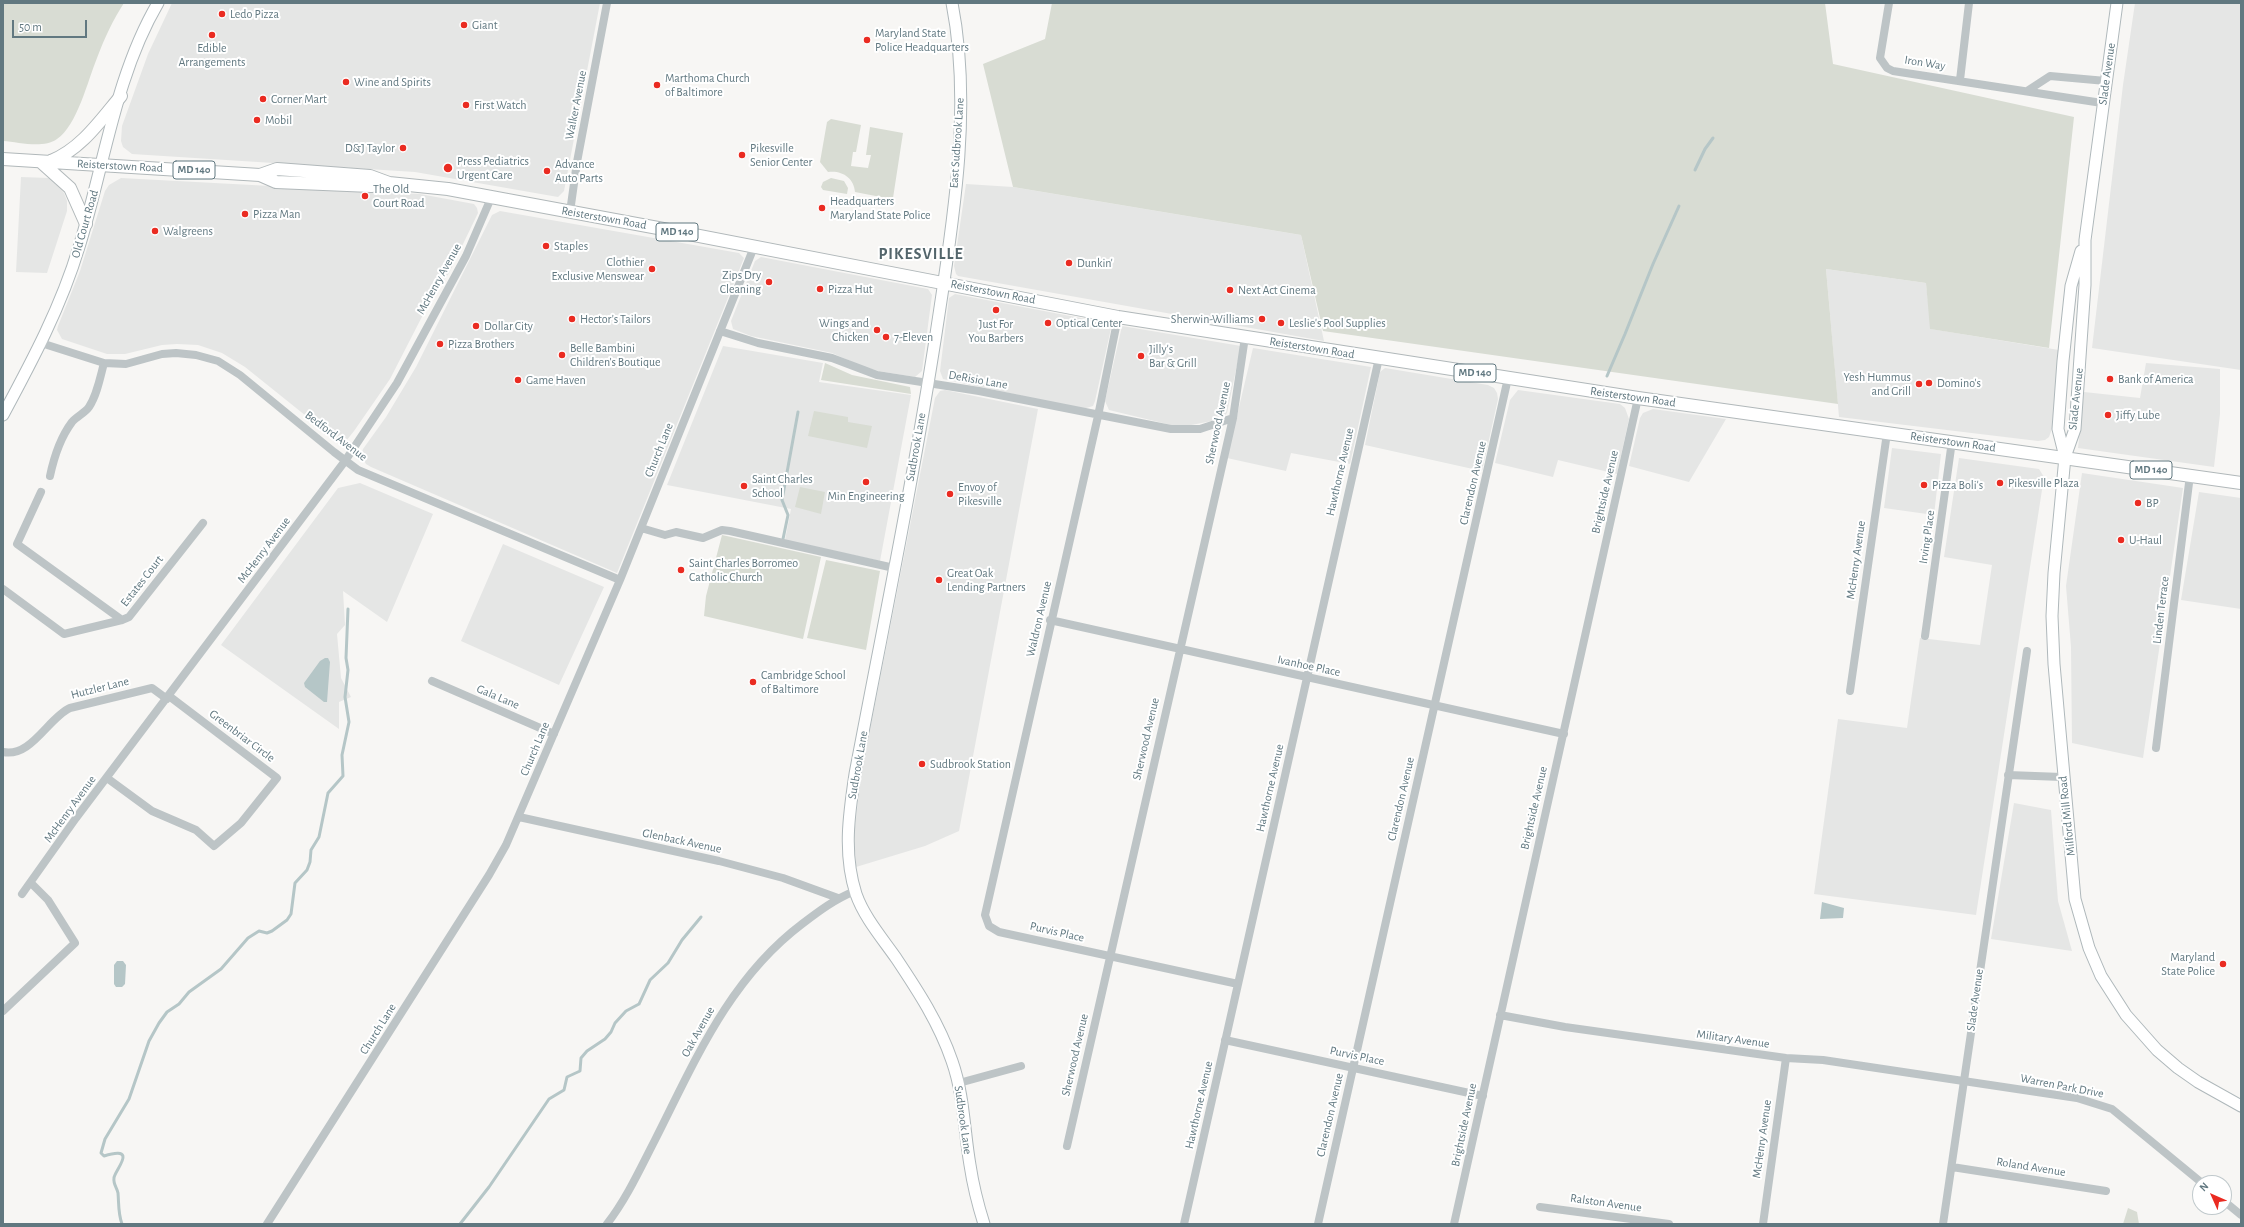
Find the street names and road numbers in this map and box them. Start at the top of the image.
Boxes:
street label: Slade Avenue [2096,42,2118,106]
street label: Iron Way [1903,53,1947,73]
street label: Walker Avenue [562,69,590,141]
street label: East Sudbrook Lane [947,97,967,189]
street label: Reisterstown Road [77,157,163,175]
road number: MD 140 [173,161,215,179]
street label: Old Court Road [68,188,102,260]
street label: Reisterstown Road [560,203,648,233]
road number: MD 140 [656,223,698,241]
street label: McHenry Avenue [414,241,464,317]
street label: Reisterstown Road [949,277,1037,307]
street label: Reisterstown Road [1268,334,1356,362]
road number: MD 140 [1454,364,1496,382]
street label: Slade Avenue [2066,367,2086,431]
street label: DeRisio Lane [947,368,1009,392]
street label: Sherwood Avenue [1202,380,1234,466]
street label: Reisterstown Road [1589,384,1677,410]
street label: Bedford Avenue [302,408,370,464]
street label: Sudbrook Lane [903,412,929,482]
street label: Church Lane [642,421,676,479]
street label: Hawthorne Avenue [1323,427,1357,517]
street label: Reisterstown Road [1909,429,1997,455]
street label: Clarendon Avenue [1456,440,1490,526]
street label: Brightside Avenue [1588,449,1622,535]
road number: MD 140 [2130,461,2172,479]
street label: Irving Place [1916,509,1938,565]
street label: McHenry Avenue [234,514,294,586]
street label: McHenry Avenue [1843,520,1869,600]
street label: Estates Court [118,553,166,609]
street label: Linden Terrace [2150,575,2172,645]
street label: Waldron Avenue [1023,580,1055,658]
street label: Ivanhoe Place [1276,652,1342,680]
street label: Hutzler Lane [69,674,131,702]
street label: Gala Lane [474,682,522,712]
street label: Sherwood Avenue [1130,696,1162,782]
street label: Greenbriar Circle [206,707,278,765]
street label: Church Lane [517,720,553,778]
street label: Sudbrook Lane [845,730,871,800]
street label: Hawthorne Avenue [1253,743,1287,833]
street label: Clarendon Avenue [1384,756,1418,842]
street label: Brightside Avenue [1517,765,1551,851]
street label: McHenry Avenue [41,773,99,845]
street label: Milford Mill Road [2056,775,2078,857]
street label: Glenback Avenue [641,826,723,856]
street label: Purvis Place [1028,919,1086,945]
street label: Slade Avenue [1964,968,1986,1032]
street label: Church Lane [357,1001,399,1057]
street label: Oak Avenue [678,1004,718,1060]
street label: Sherwood Avenue [1059,1012,1091,1098]
street label: Military Avenue [1696,1027,1770,1051]
street label: Purvis Place [1328,1043,1386,1069]
street label: Hawthorne Avenue [1182,1060,1216,1150]
street label: Warren Park Drive [2019,1071,2105,1101]
street label: Clarendon Avenue [1313,1072,1347,1158]
street label: Brightside Avenue [1448,1082,1480,1168]
street label: Sudbrook Lane [951,1085,975,1155]
street label: McHenry Avenue [1749,1099,1775,1179]
street label: Roland Avenue [1995,1154,2067,1180]
street label: Ralston Avenue [1569,1191,1643,1215]

